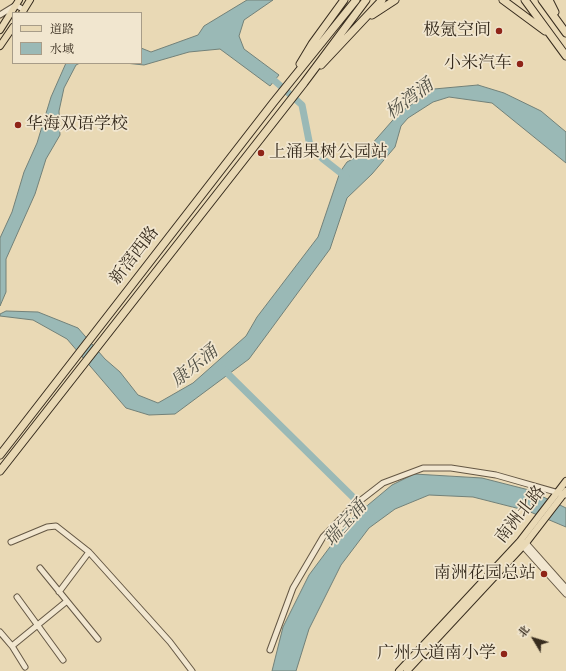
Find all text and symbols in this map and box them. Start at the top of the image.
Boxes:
legend [12,12,142,64]
text: 道路 [50,21,74,37]
place label: 极氪空间 [423,21,491,41]
marker: 极氪空间 [494,26,504,36]
text: 水域 [50,41,74,57]
place label: 小米汽车 [444,54,512,74]
marker: 小米汽车 [515,59,525,69]
water label: 杨湾涌 [382,75,438,125]
place label: 华海双语学校 [26,115,128,135]
marker: 华海双语学校 [13,120,23,130]
place label: 上涌果树公园站 [269,143,388,163]
marker: 上涌果树公园站 [256,148,266,158]
street label: 新滘西路 [106,223,164,289]
water label: 康乐涌 [167,342,223,392]
street label: 南洲北路 [492,482,550,548]
water label: 瑞宝涌 [320,497,372,551]
place label: 南洲花园总站 [434,564,536,584]
marker: 南洲花园总站 [539,569,549,579]
north arrow [514,619,554,659]
text: 北 [515,622,533,640]
place label: 广州大道南小学 [377,644,496,664]
marker: 广州大道南小学 [499,649,509,659]

